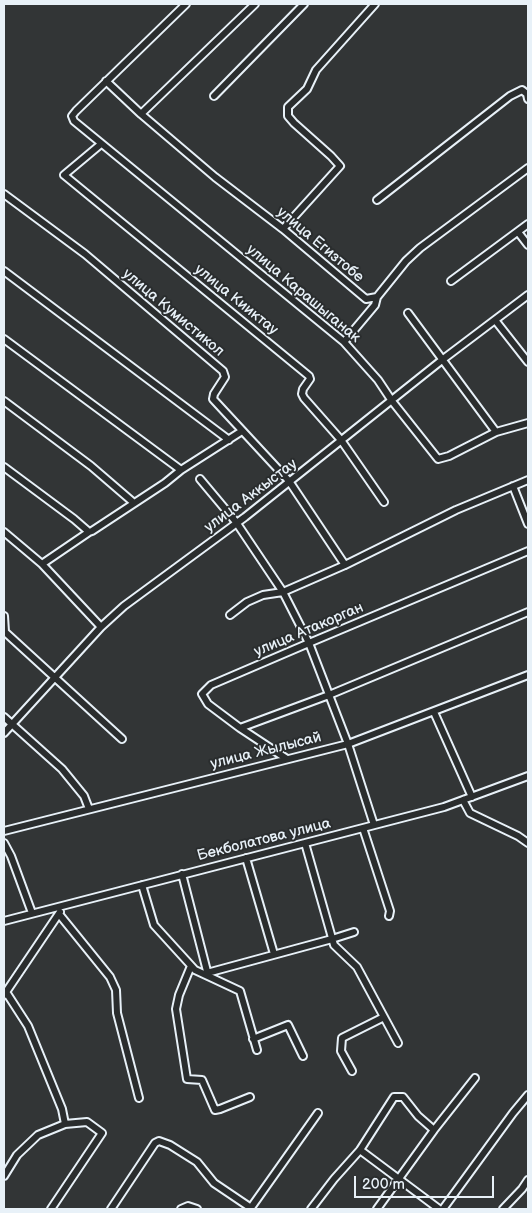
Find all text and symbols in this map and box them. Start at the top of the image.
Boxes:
street label: улица Егизтобе [273,203,367,287]
street label: улица Карашыганак [242,241,364,347]
street label: улица Кииктау [191,261,281,339]
street label: улица Кумистикол [119,265,227,361]
street label: улица Аккыстау [201,455,301,537]
street label: улица Атакорган [252,599,366,661]
street label: улица Жылысай [209,729,323,773]
street label: Бекболатова улица [195,815,333,865]
scale bar [357,1166,497,1198]
text: 200 m [362,1175,405,1194]

